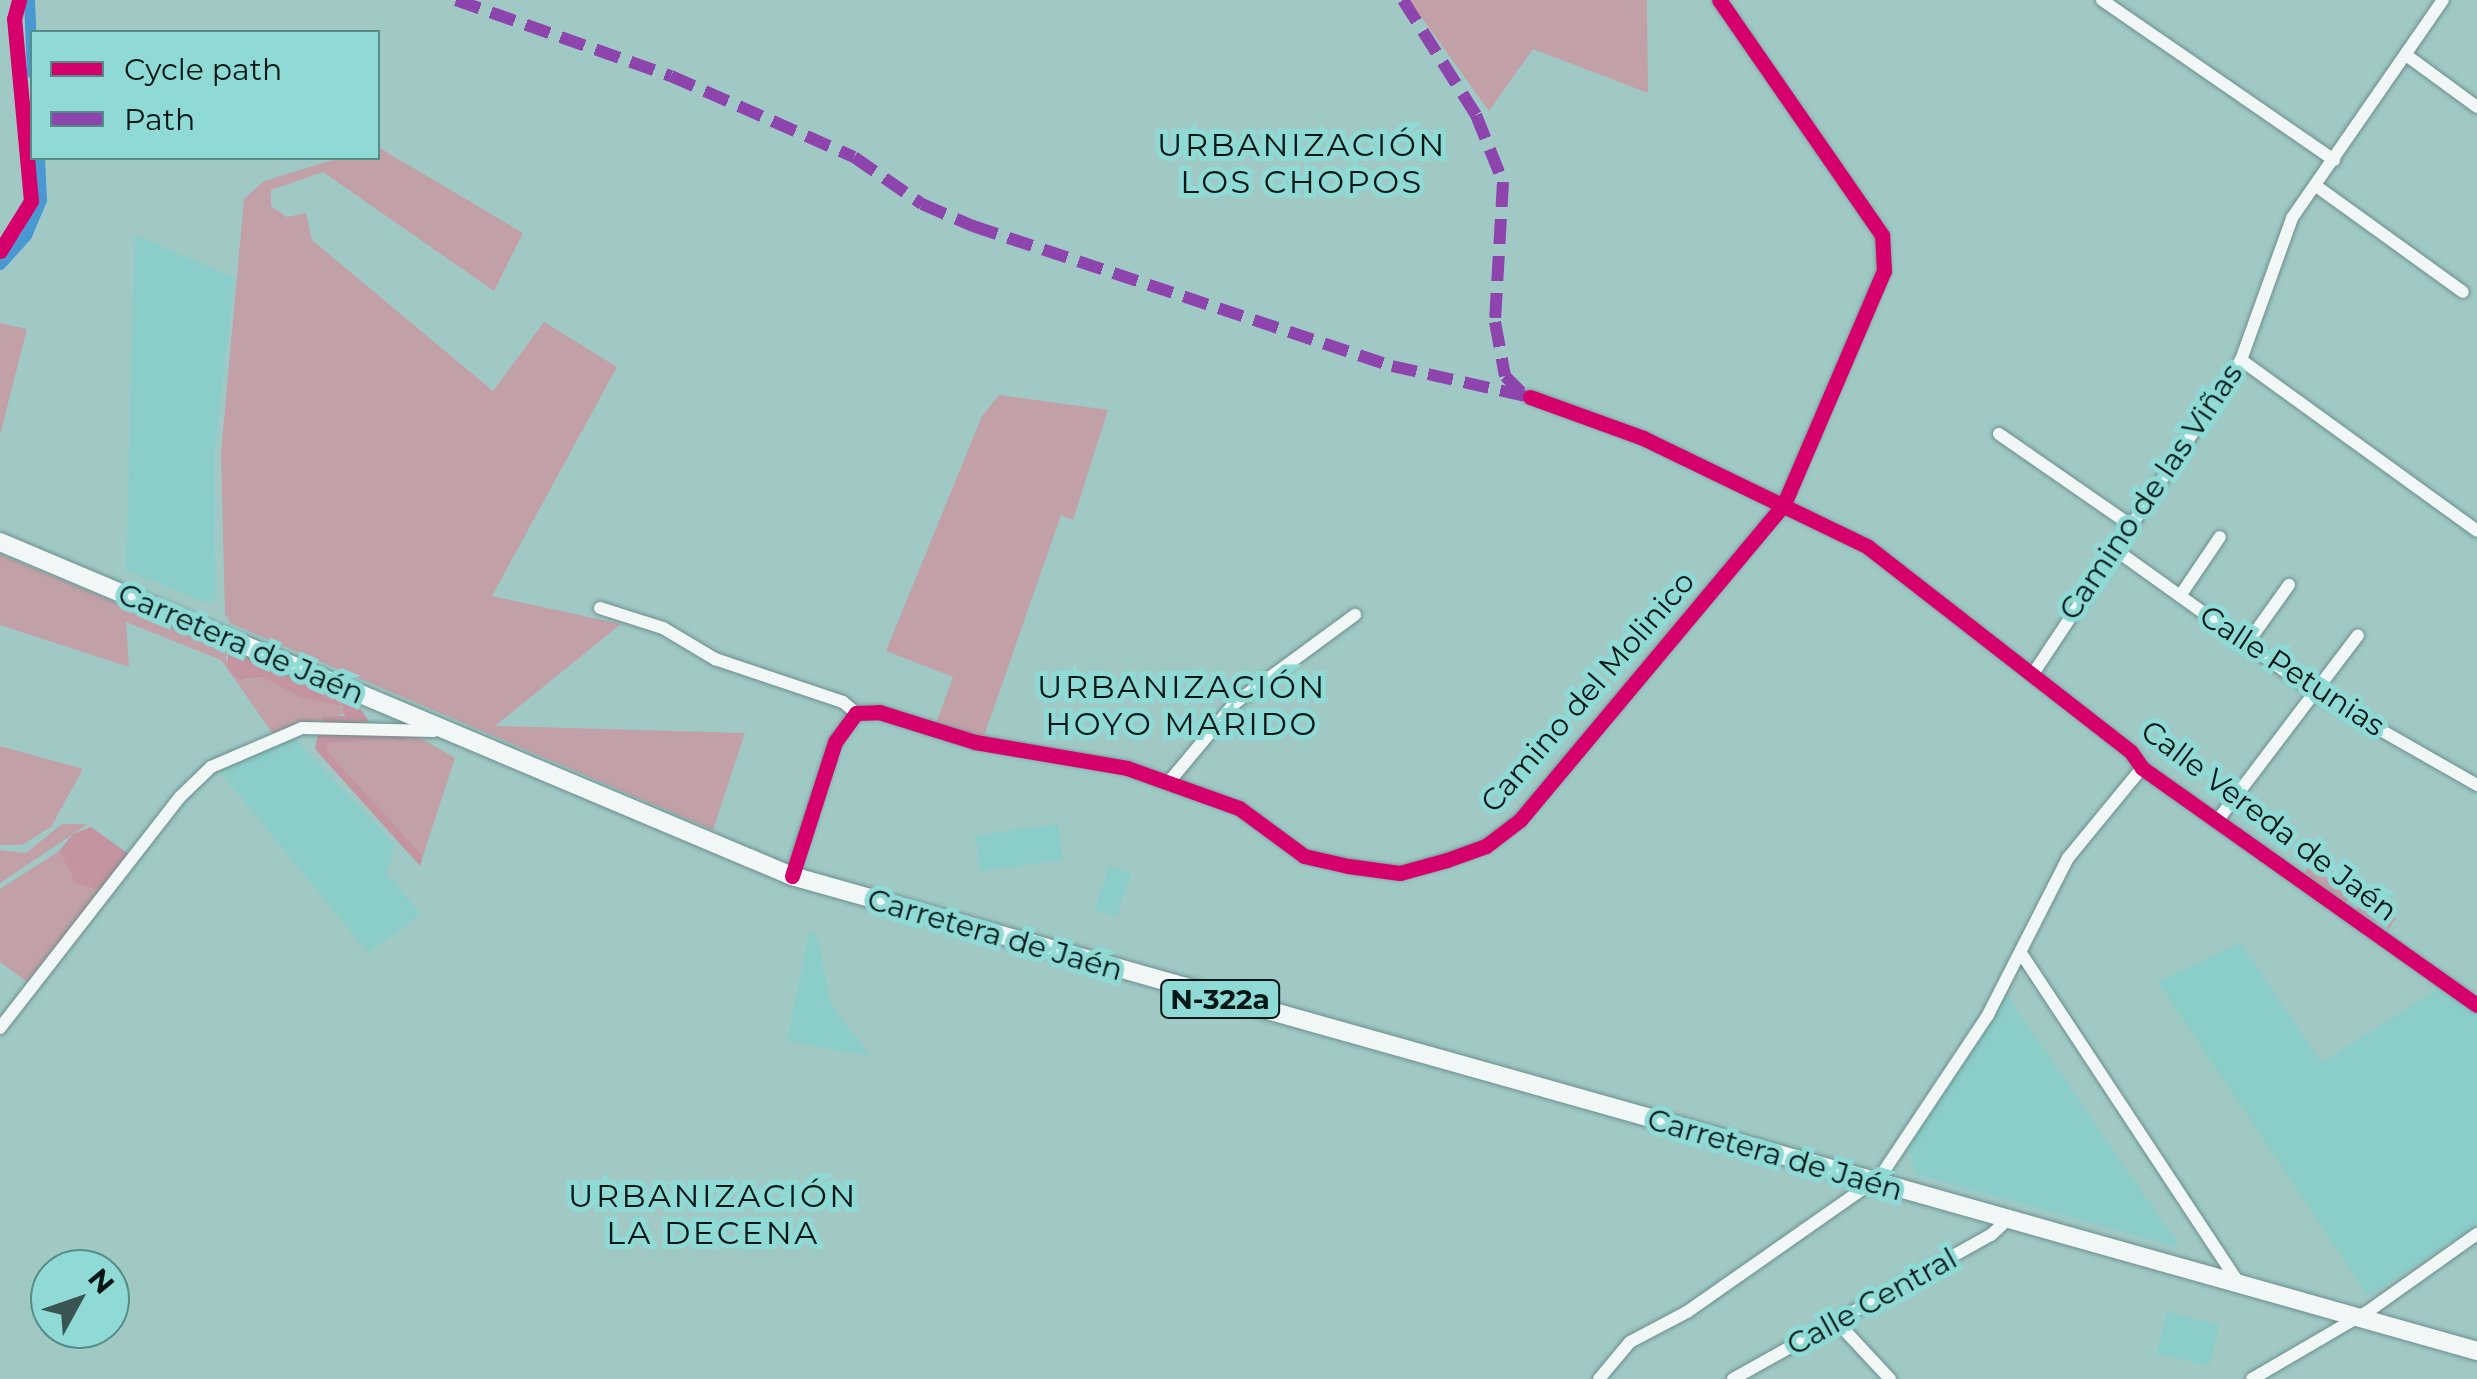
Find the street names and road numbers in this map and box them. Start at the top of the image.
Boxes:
street label: Camino de las Viñas [2052,357,2250,627]
street label: Camino del Molinico [1474,564,1702,820]
street label: Carretera de Jaén [113,576,369,712]
street label: Calle Petunias [2193,598,2391,744]
street label: Calle Vereda de Jaén [2134,713,2404,929]
street label: Carretera de Jaén [863,881,1127,989]
road number: N-322a [1160,976,1280,1022]
street label: Carretera de Jaén [1643,1101,1907,1209]
street label: Calle Central [1781,1241,1963,1363]

